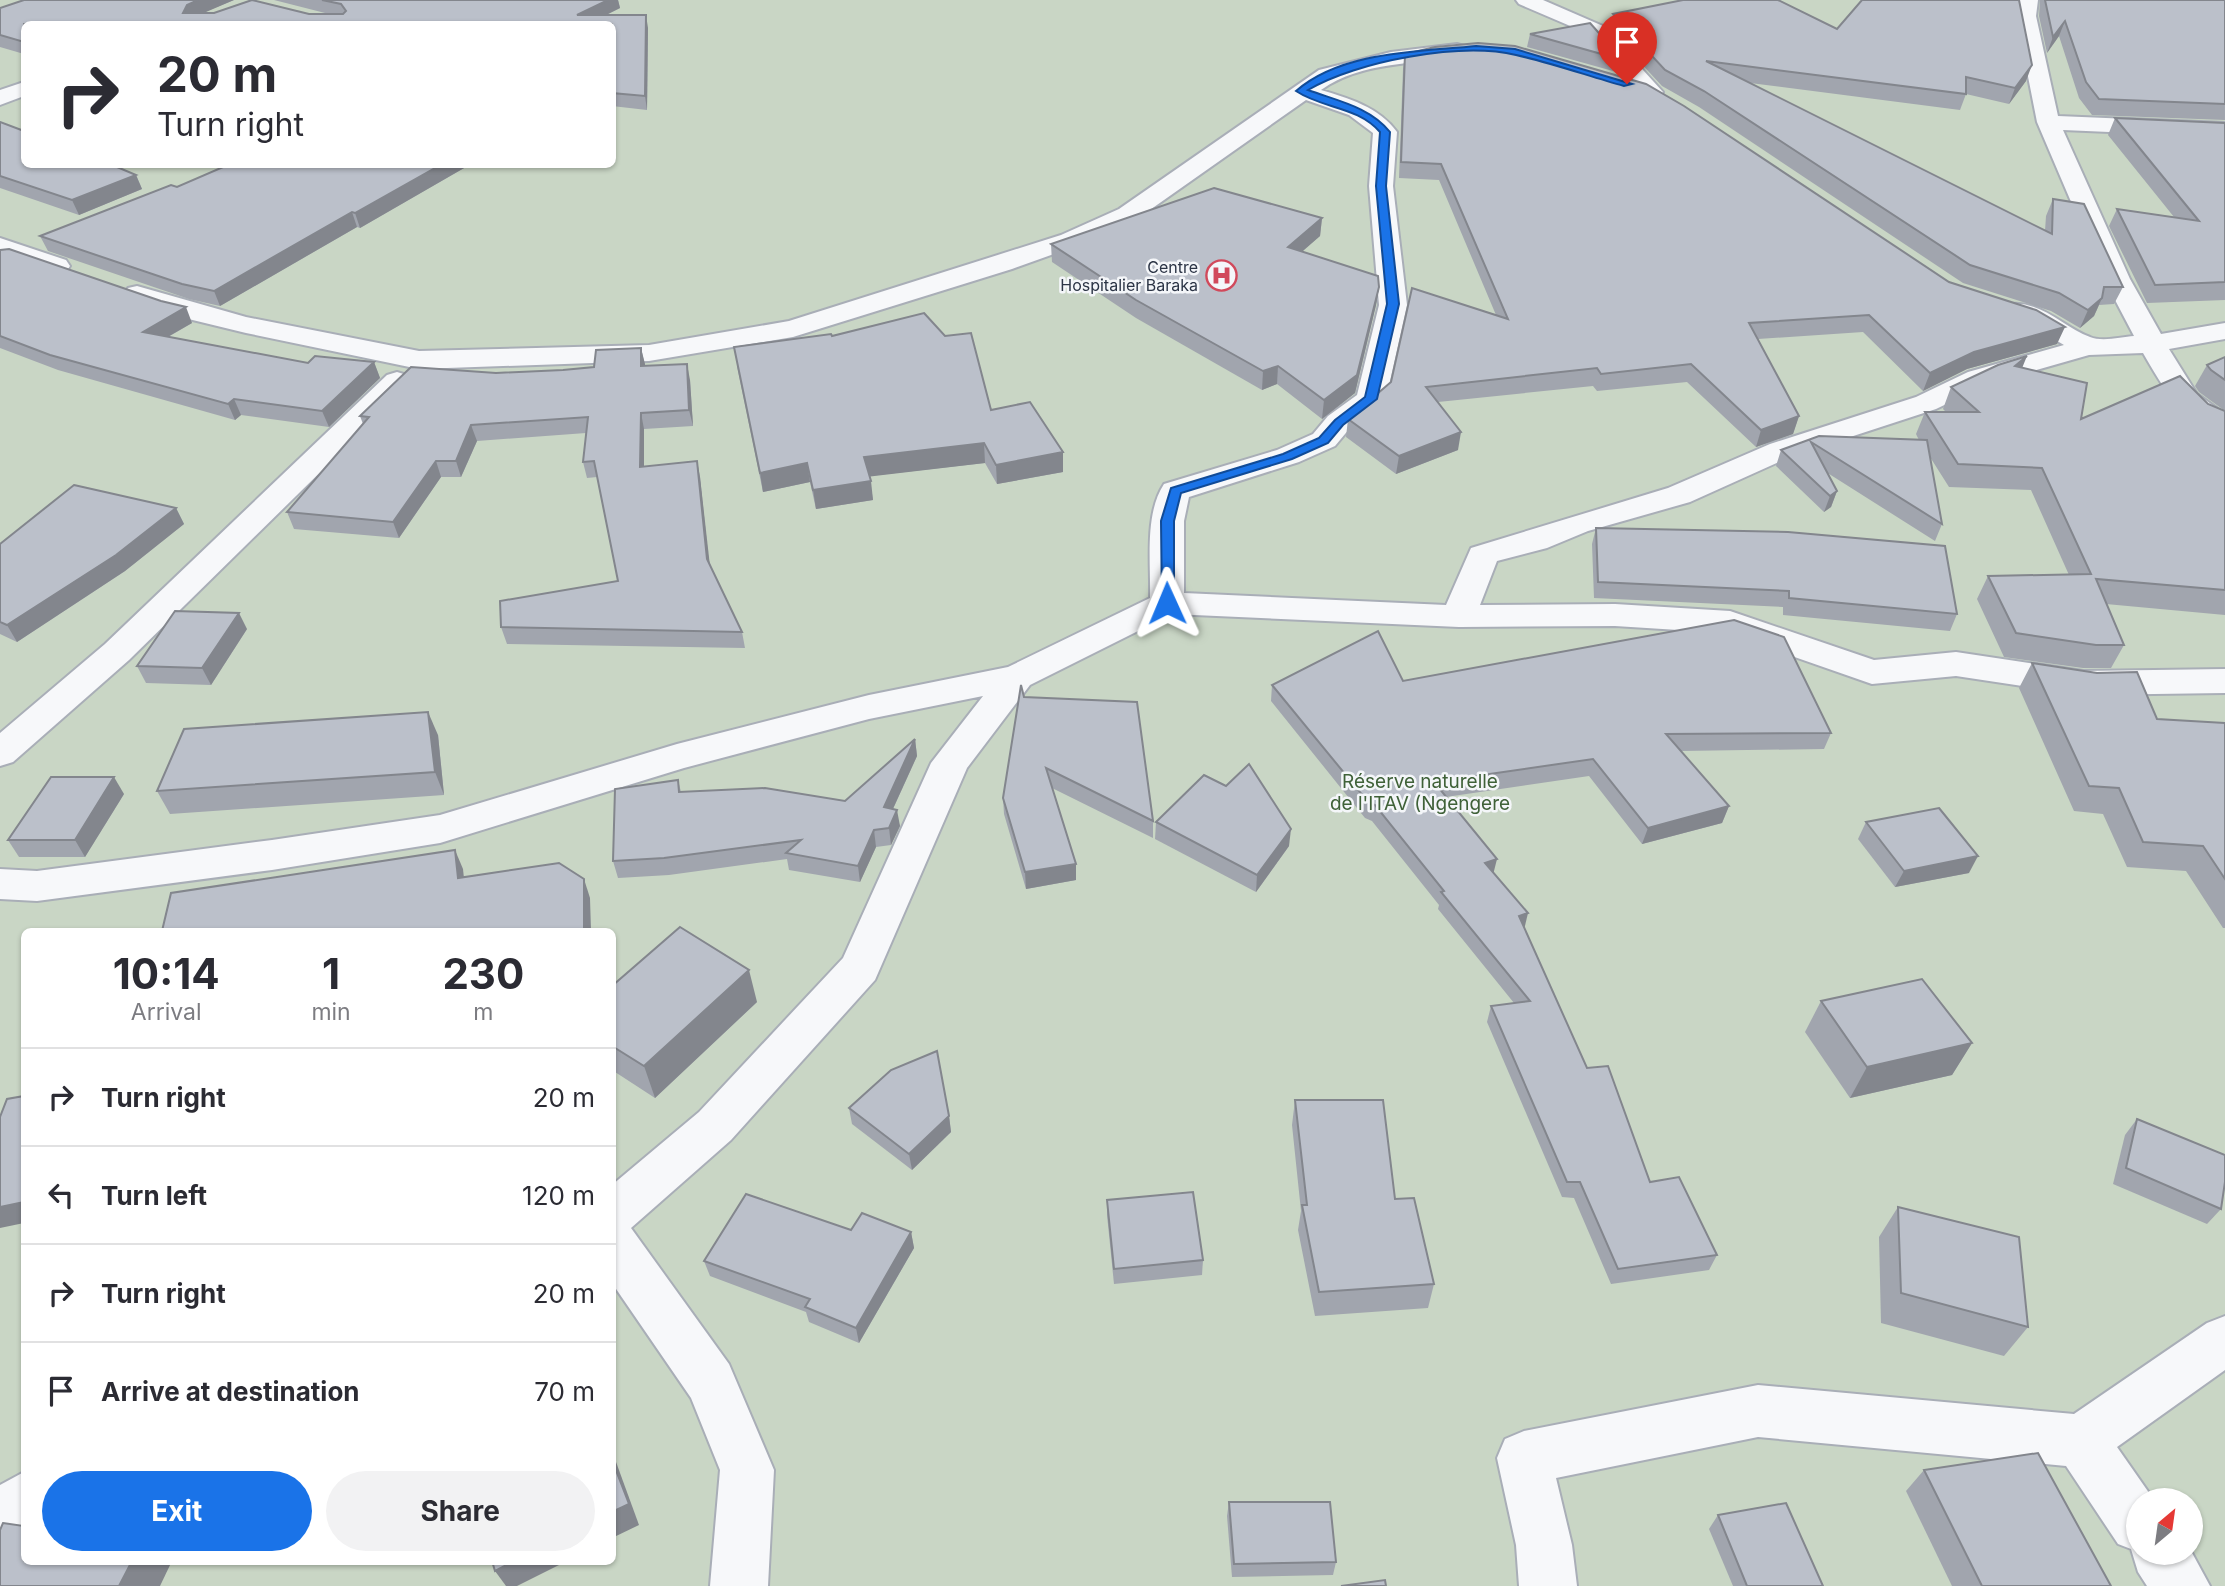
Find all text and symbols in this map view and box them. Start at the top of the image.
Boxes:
pin [1597,12.0,1657,84]
icon: arrive [1608,23,1646,61]
text: 20 m [157,45,277,104]
icon: right [42,49,133,140]
text: Turn right [157,105,304,144]
place label: Centre Hospitalier Baraka [1060,257,1198,295]
hospital icon: Centre Hospitalier Baraka [1204,259,1238,293]
position arrow [1130,566,1204,640]
park label: Réserve naturelle de l'ITAV (Ngengere [1330,770,1510,815]
text: 10:14 [113,948,220,999]
text: 1 [322,948,340,999]
text: 230 [442,948,524,999]
text: Arrival [131,998,202,1026]
text: min [311,998,351,1026]
text: m [473,998,493,1026]
icon: right [42,1078,80,1116]
text: Turn right [101,1082,226,1113]
text: 20 m [533,1082,595,1113]
icon: left [42,1176,80,1214]
text: Turn left [101,1180,207,1211]
text: 120 m [522,1180,595,1211]
icon: right [42,1274,80,1312]
text: Turn right [101,1278,226,1309]
text: 20 m [533,1278,595,1309]
icon: arrive [42,1372,80,1410]
text: Arrive at destination [101,1376,360,1407]
text: 70 m [534,1376,595,1407]
button: Exit [42,1471,312,1551]
button: Share [326,1471,595,1551]
north arrow [2126,1488,2203,1564]
map controls [2126,1488,2203,1565]

